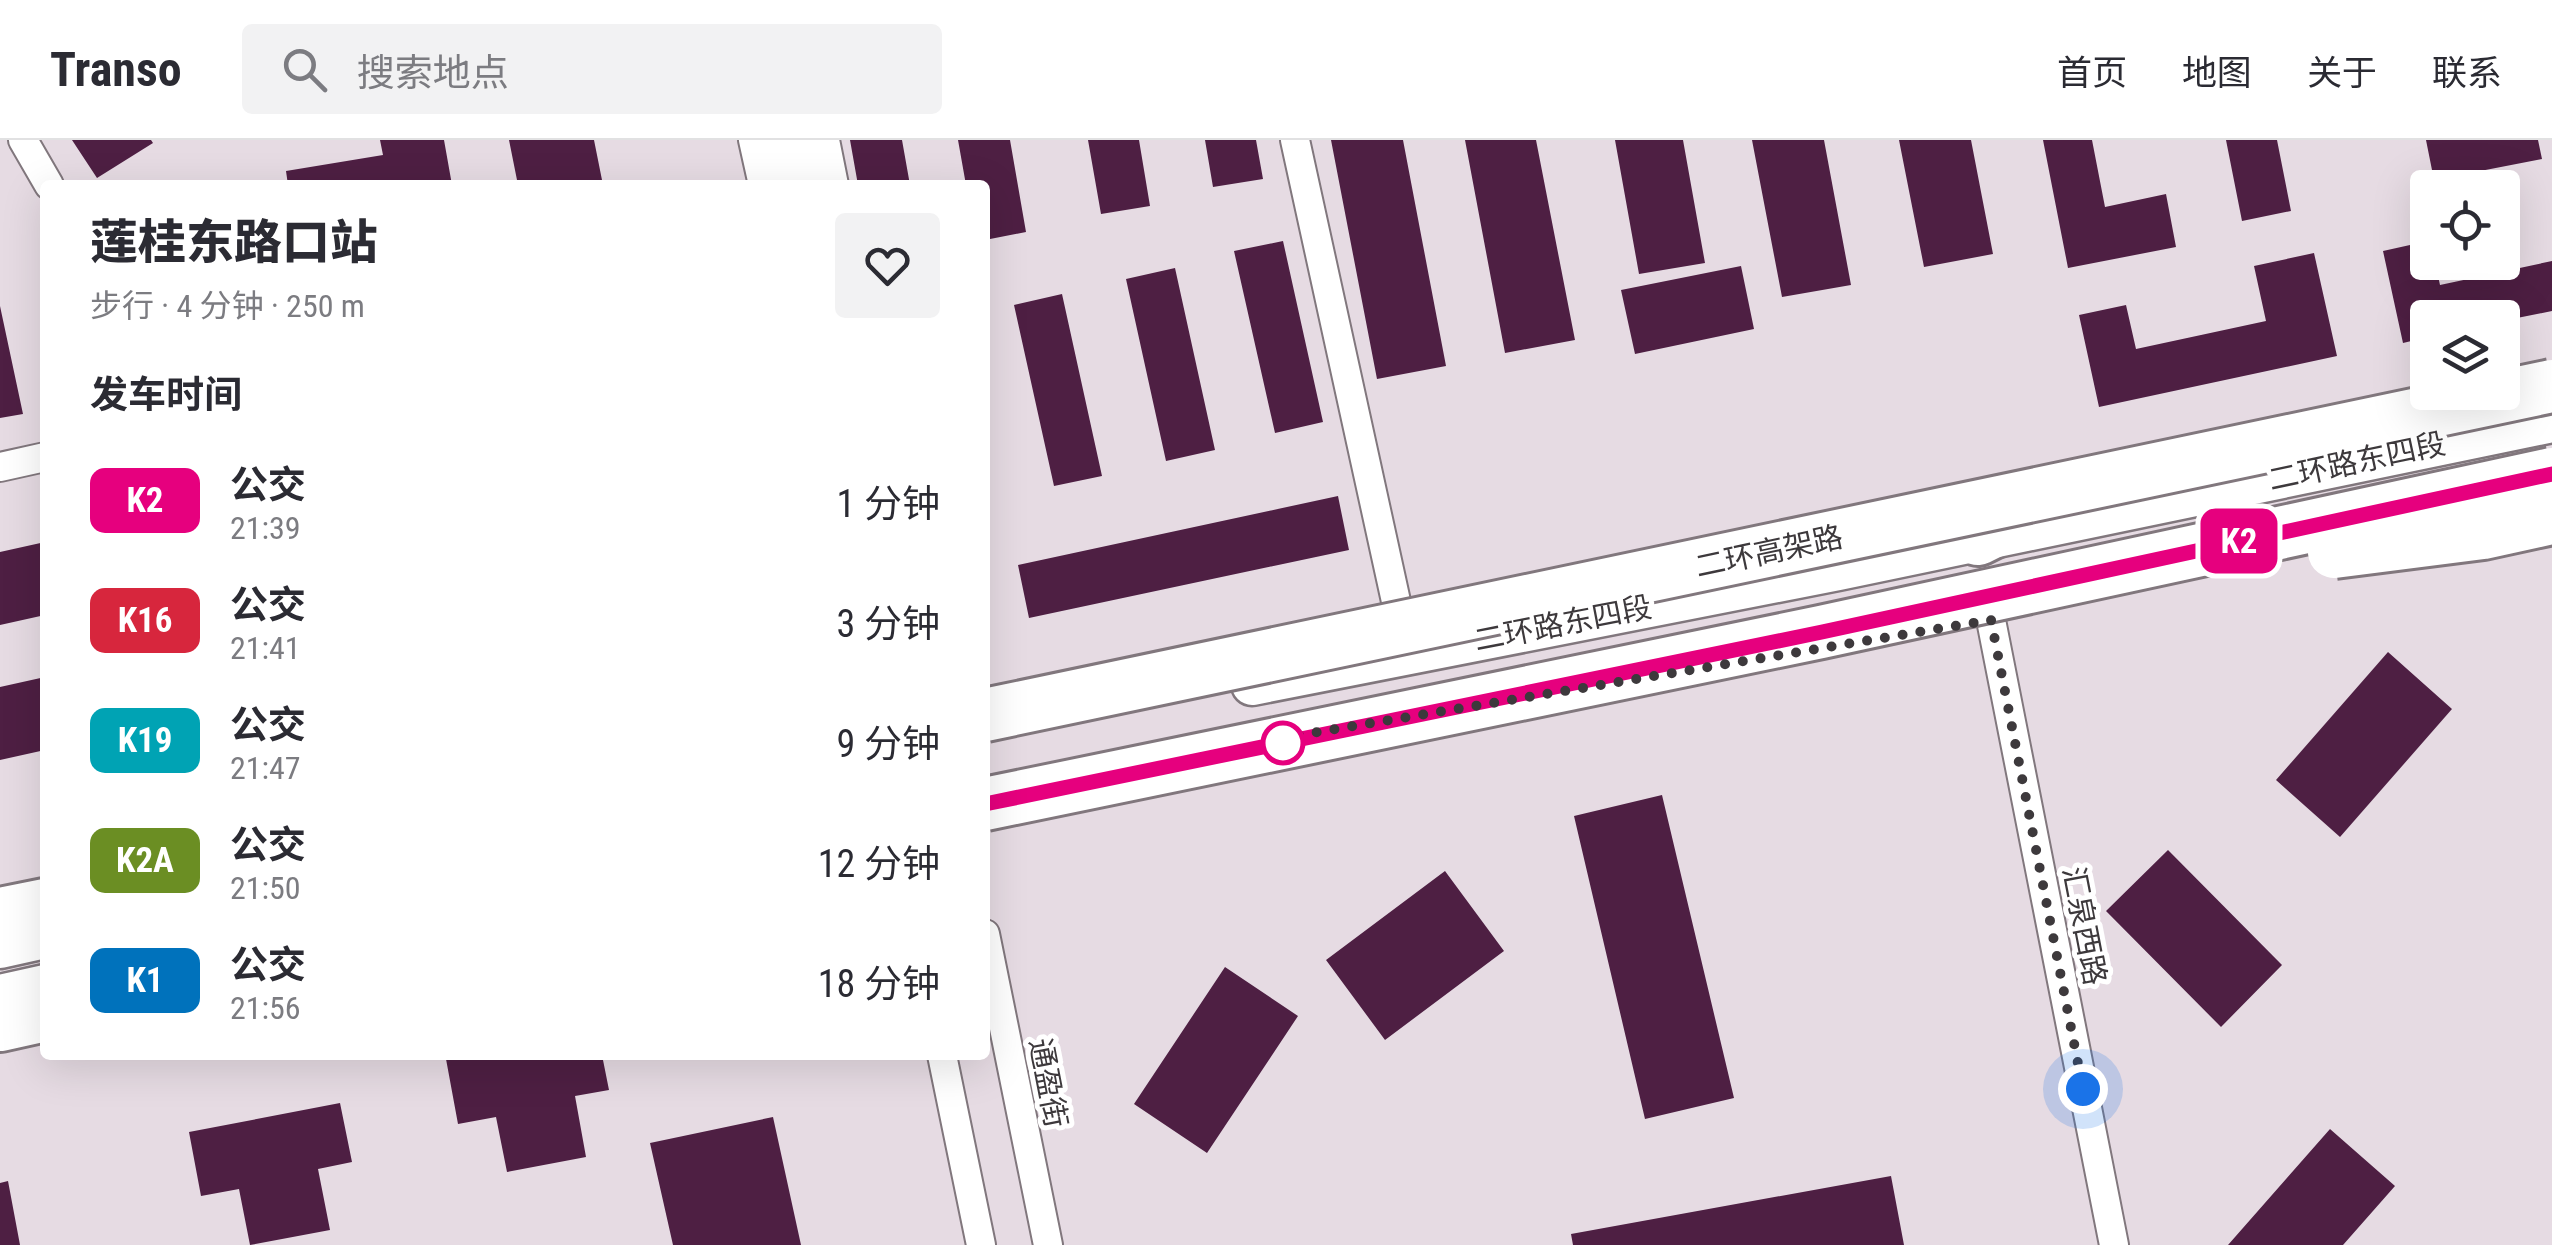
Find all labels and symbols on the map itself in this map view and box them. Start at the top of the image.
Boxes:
street label: 二环路东四段 [2265,426,2449,497]
line badge: K2 [2194,508,2284,574]
street label: 二环高架路 [1692,519,1846,584]
street label: 二环路东四段 [1471,589,1655,658]
unlabelled marker [1262,722,1304,764]
street label: 汇泉西路 [2056,864,2113,988]
street label: 通盈街 [1023,1035,1074,1130]
your location [2058,1064,2108,1114]

